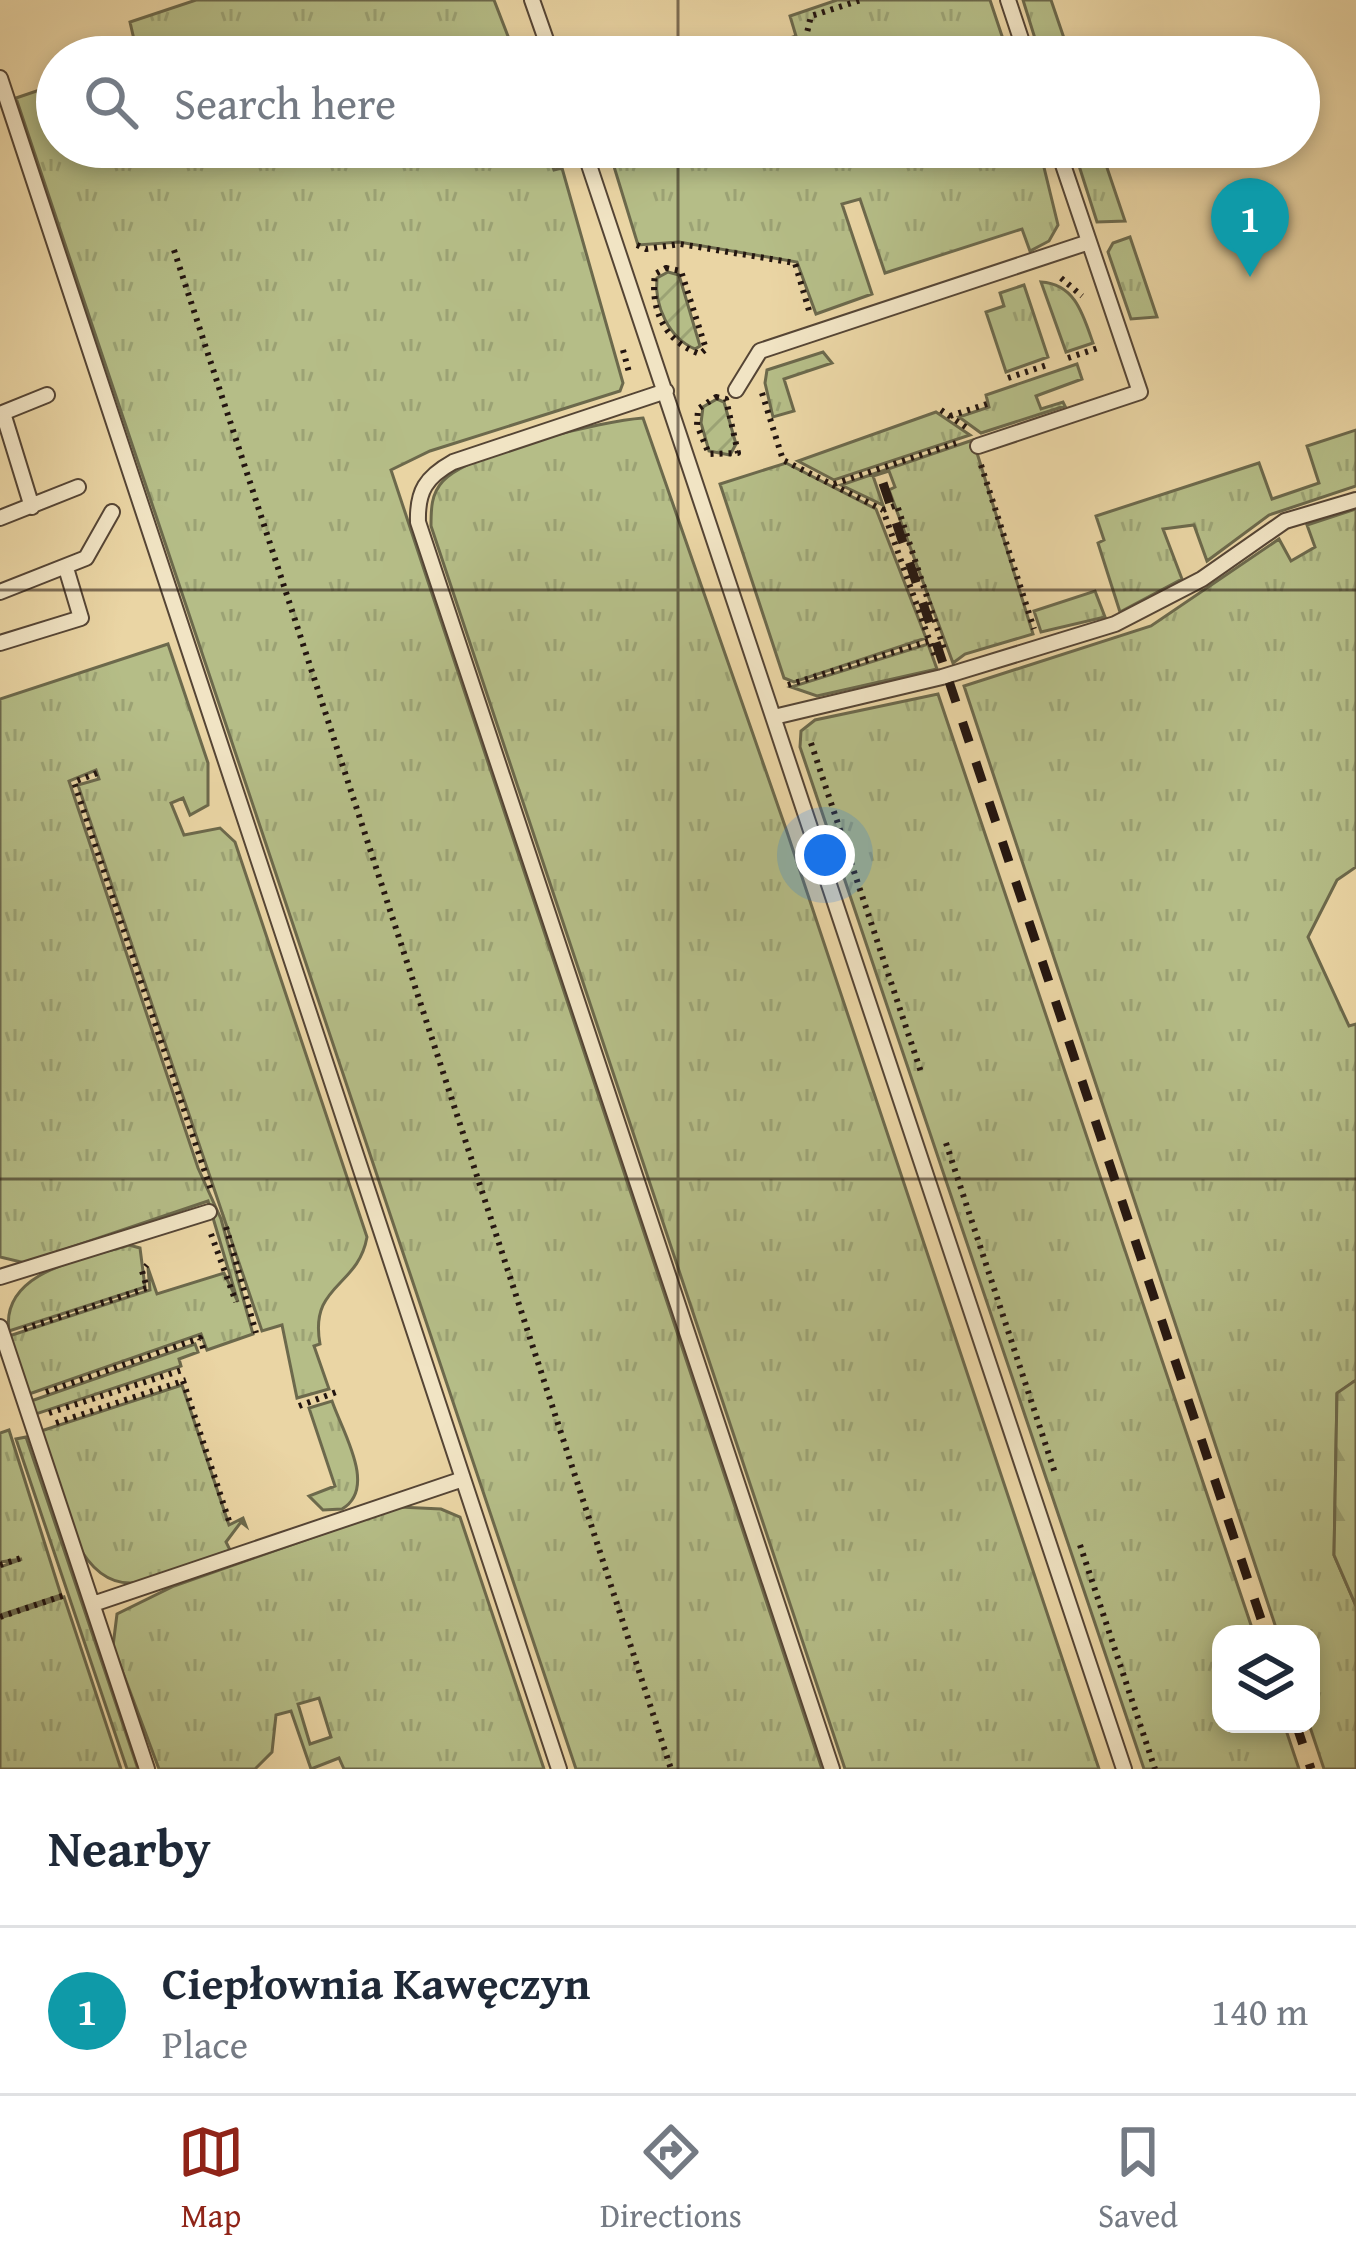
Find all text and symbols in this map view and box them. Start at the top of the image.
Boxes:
search box [36,36,1320,168]
icon: search [78,69,144,135]
text: Search here [174,70,396,135]
pin: 1 [1211,178,1289,277]
your location [795,825,855,885]
map controls [1212,1625,1320,1733]
button: layers [1212,1625,1320,1733]
text: Nearby [48,1810,211,1885]
text: Ciepłownia Kawęczyn [162,1950,590,2015]
text: 1 [77,1982,97,2039]
text: 140 m [1211,1982,1308,2039]
text: Place [162,2015,248,2072]
tab: Map [178,2119,244,2239]
tab: Directions [600,2119,742,2239]
tab: Saved [1098,2119,1178,2239]

